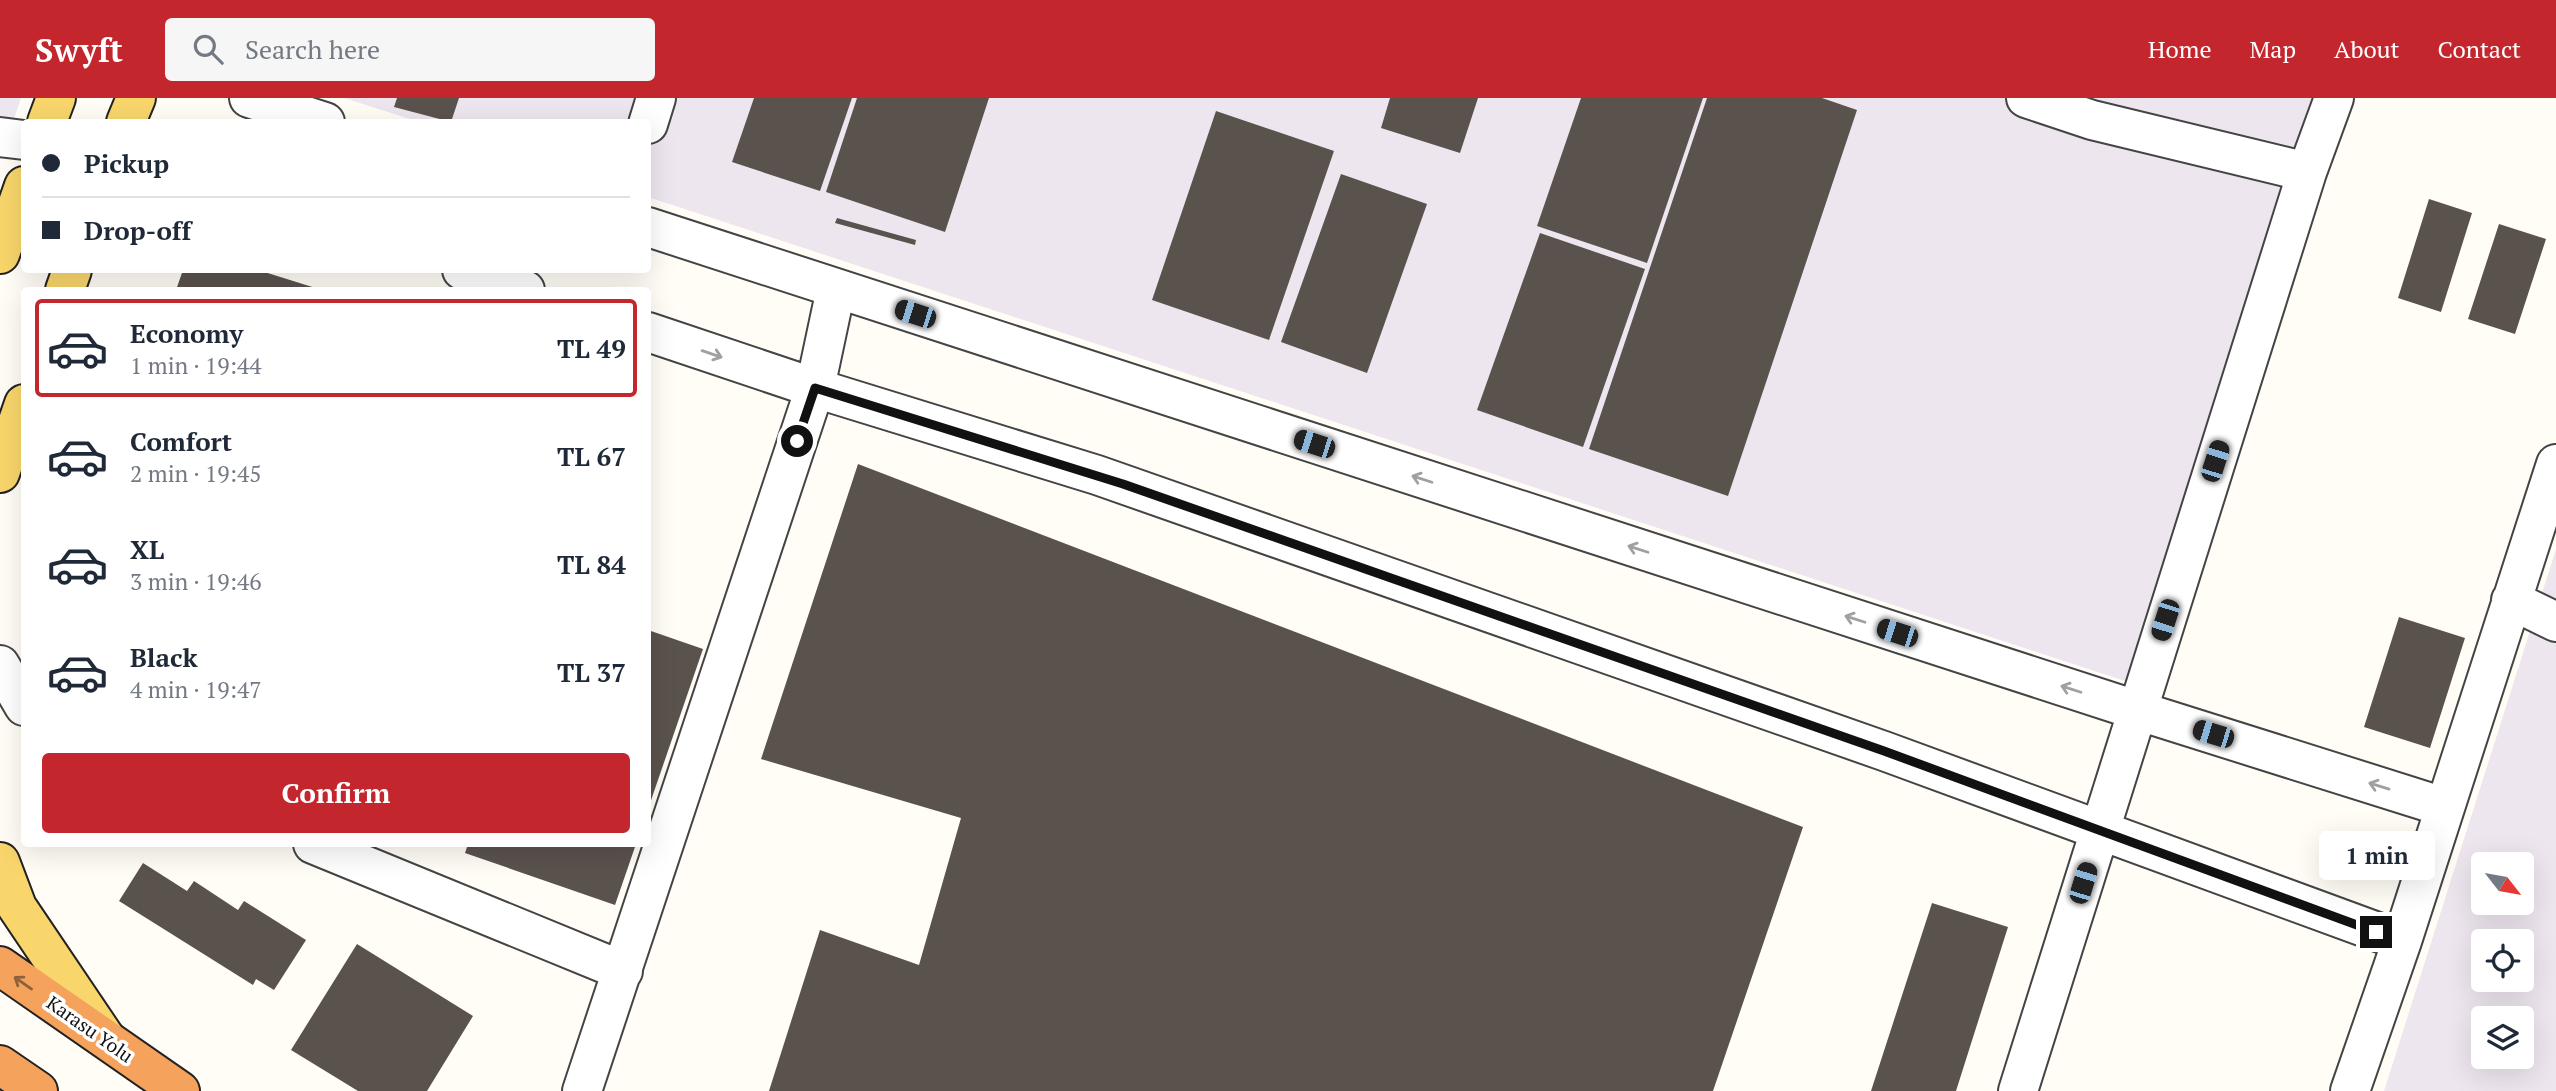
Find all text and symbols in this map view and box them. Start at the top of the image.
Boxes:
search box [165,18,655,81]
text: Swyft [35,28,123,71]
icon: search [189,30,227,68]
text: Search here [245,32,380,66]
text: Home [2148,33,2212,65]
text: Map [2250,33,2296,65]
text: About [2334,33,2400,65]
text: Contact [2438,33,2521,65]
text: Pickup [84,146,169,180]
text: Drop-off [84,213,191,247]
car [892,298,939,330]
text: Economy [130,316,243,350]
icon: car [46,317,109,380]
text: TL 49 [557,331,626,365]
one-way arrow [701,349,723,361]
text: 1 min · 19:44 [130,350,262,381]
text: Comfort [130,424,232,458]
icon: car [46,425,109,488]
route start [781,425,813,457]
car [1291,428,1338,460]
car [2199,438,2232,484]
text: TL 67 [557,439,626,473]
text: 2 min · 19:45 [130,458,262,489]
one-way arrow [1411,472,1433,485]
text: XL [130,532,164,566]
icon: car [46,533,109,596]
one-way arrow [1628,542,1650,554]
text: TL 84 [557,547,626,581]
text: 3 min · 19:46 [130,566,262,597]
car [2149,597,2182,643]
one-way arrow [1844,612,1866,625]
car [1874,617,1921,649]
text: Black [130,640,198,674]
icon: car [46,641,109,704]
text: TL 37 [557,655,626,689]
text: 4 min · 19:47 [130,674,262,705]
one-way arrow [2061,682,2083,695]
car [2190,718,2237,750]
button: Confirm [42,753,630,833]
one-way arrow [2368,779,2390,792]
callout: 1 min [2318,830,2434,880]
text: 1 min [2346,840,2408,871]
north arrow [2471,852,2534,915]
map controls [2471,852,2534,1069]
car [2067,860,2100,906]
route end [2360,916,2392,948]
button: locate [2471,929,2534,992]
one-way arrow [14,975,33,990]
street label: Karasu Yolu [42,990,139,1068]
button: layers [2471,1006,2534,1069]

